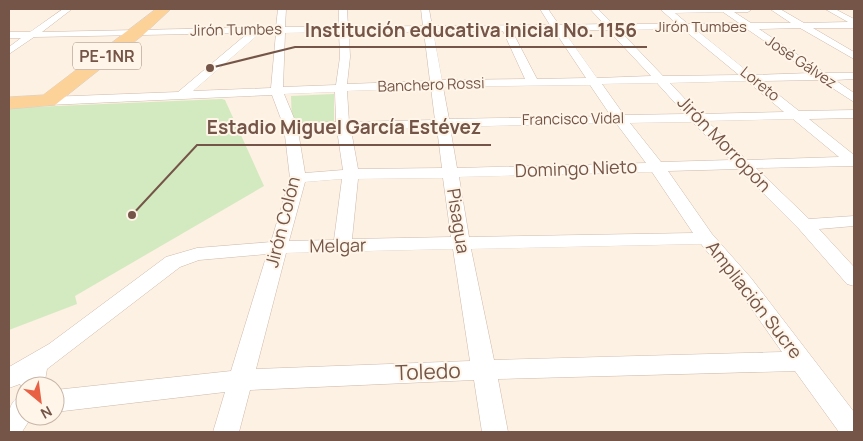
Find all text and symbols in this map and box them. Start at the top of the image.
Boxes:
callout: Institución educativa inicial No. 1156 [295,13,647,47]
street label: Jirón Tumbes [655,16,747,37]
text: Institución educativa inicial No. 1156 [305,17,637,43]
street label: Jirón Tumbes [190,18,282,41]
street label: José Gálvez [761,30,841,93]
road number: PE-1NR [73,42,141,70]
street label: Loreto [736,61,785,106]
street label: Banchero Rossi [377,72,485,97]
street label: Jirón Morropón [673,90,777,197]
street label: Francisco Vidal [522,107,624,130]
callout: Estadio Miguel García Estévez [197,111,491,145]
text: Estadio Miguel García Estévez [207,114,481,140]
street label: Domingo Nieto [514,154,638,182]
street label: Jirón Colón [259,174,305,270]
street label: Pisagua [442,186,476,255]
street label: Melgar [309,232,367,257]
street label: Ampliación Sucre [701,236,808,363]
street label: Toledo [395,356,461,386]
north arrow [15,376,65,426]
text: N [38,402,56,424]

